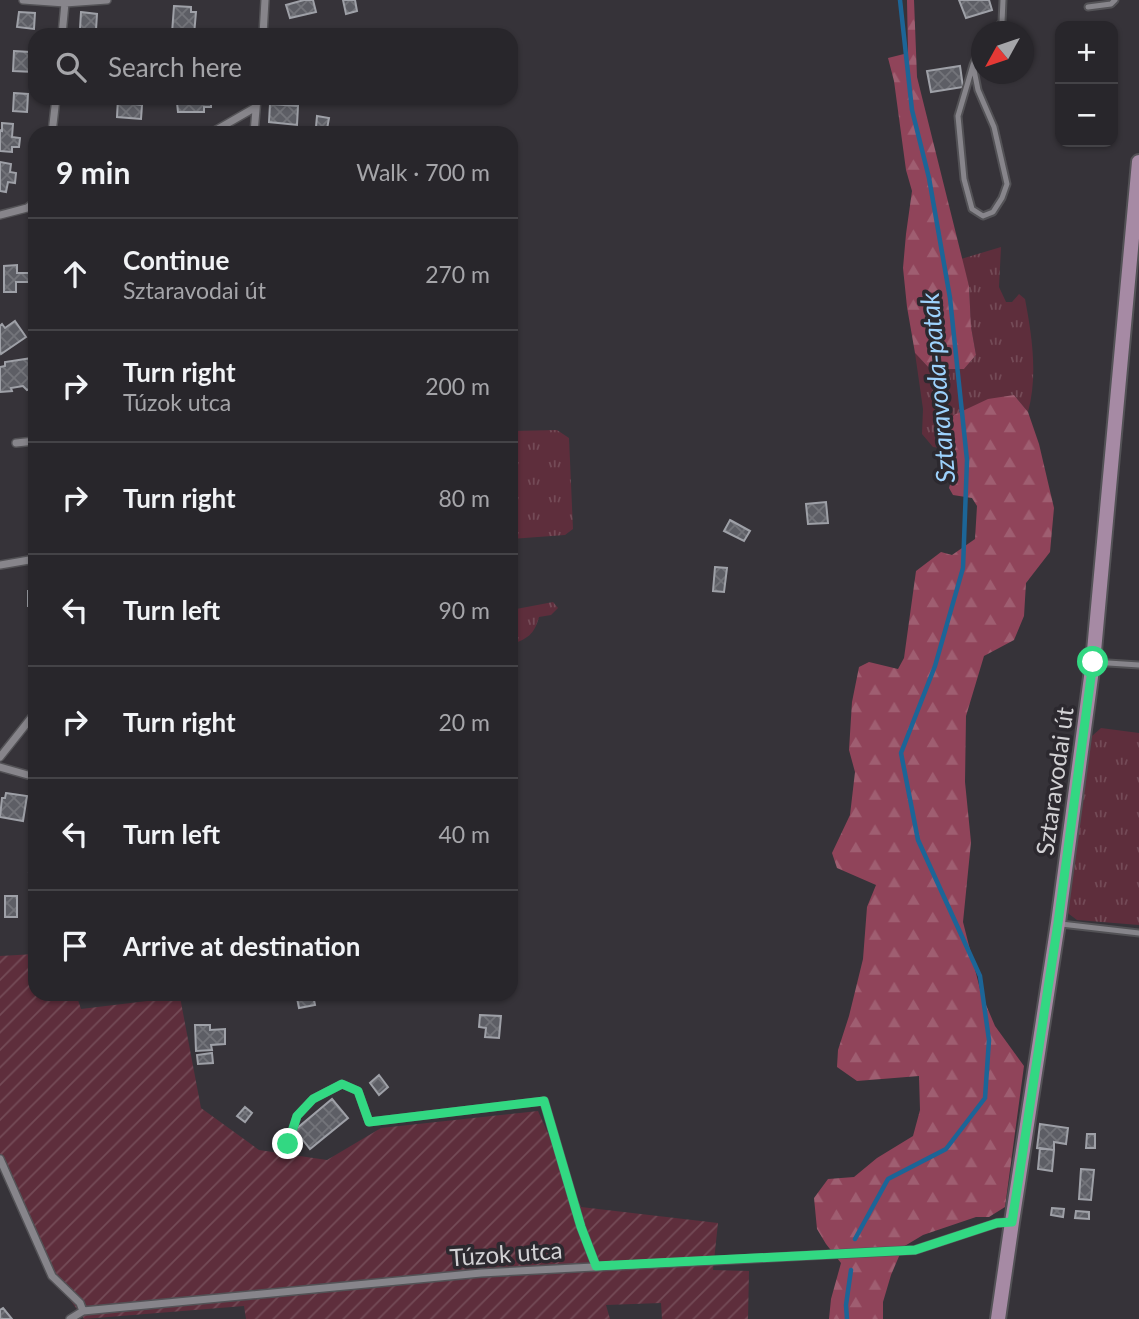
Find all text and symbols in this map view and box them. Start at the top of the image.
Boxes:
north arrow [971,21,1034,84]
map controls [1055,21,1118,147]
button: + [1055,21,1118,84]
search box [28,28,518,105]
icon: search [52,48,90,86]
text: Search here [108,51,242,83]
button: − [1055,84,1118,147]
text: 9 min [56,154,130,190]
text: Walk · 700 m [356,158,490,186]
text: Continue [123,244,229,276]
icon: ahead [56,255,94,293]
text: 270 m [425,260,490,288]
text: Sztaravodai út [123,276,266,304]
water label: Sztaravoda-patak [913,291,961,485]
text: Turn right [123,356,236,388]
icon: right [56,367,94,405]
text: 200 m [425,372,490,400]
text: Túzok utca [123,388,231,416]
icon: right [56,479,94,517]
text: Turn right [123,482,236,514]
text: 80 m [439,484,490,512]
icon: left [56,591,94,629]
text: Turn left [123,594,220,626]
text: 90 m [439,596,490,624]
route start [1077,646,1108,677]
icon: right [56,703,94,741]
street label: Sztaravodai út [1029,705,1079,857]
text: Turn right [123,706,236,738]
text: 20 m [439,708,490,736]
icon: left [56,815,94,853]
text: Turn left [123,818,220,850]
text: 40 m [439,820,490,848]
icon: arrive [56,927,94,965]
text: Arrive at destination [123,930,360,962]
route end [272,1128,303,1159]
street label: Túzok utca [449,1235,563,1271]

